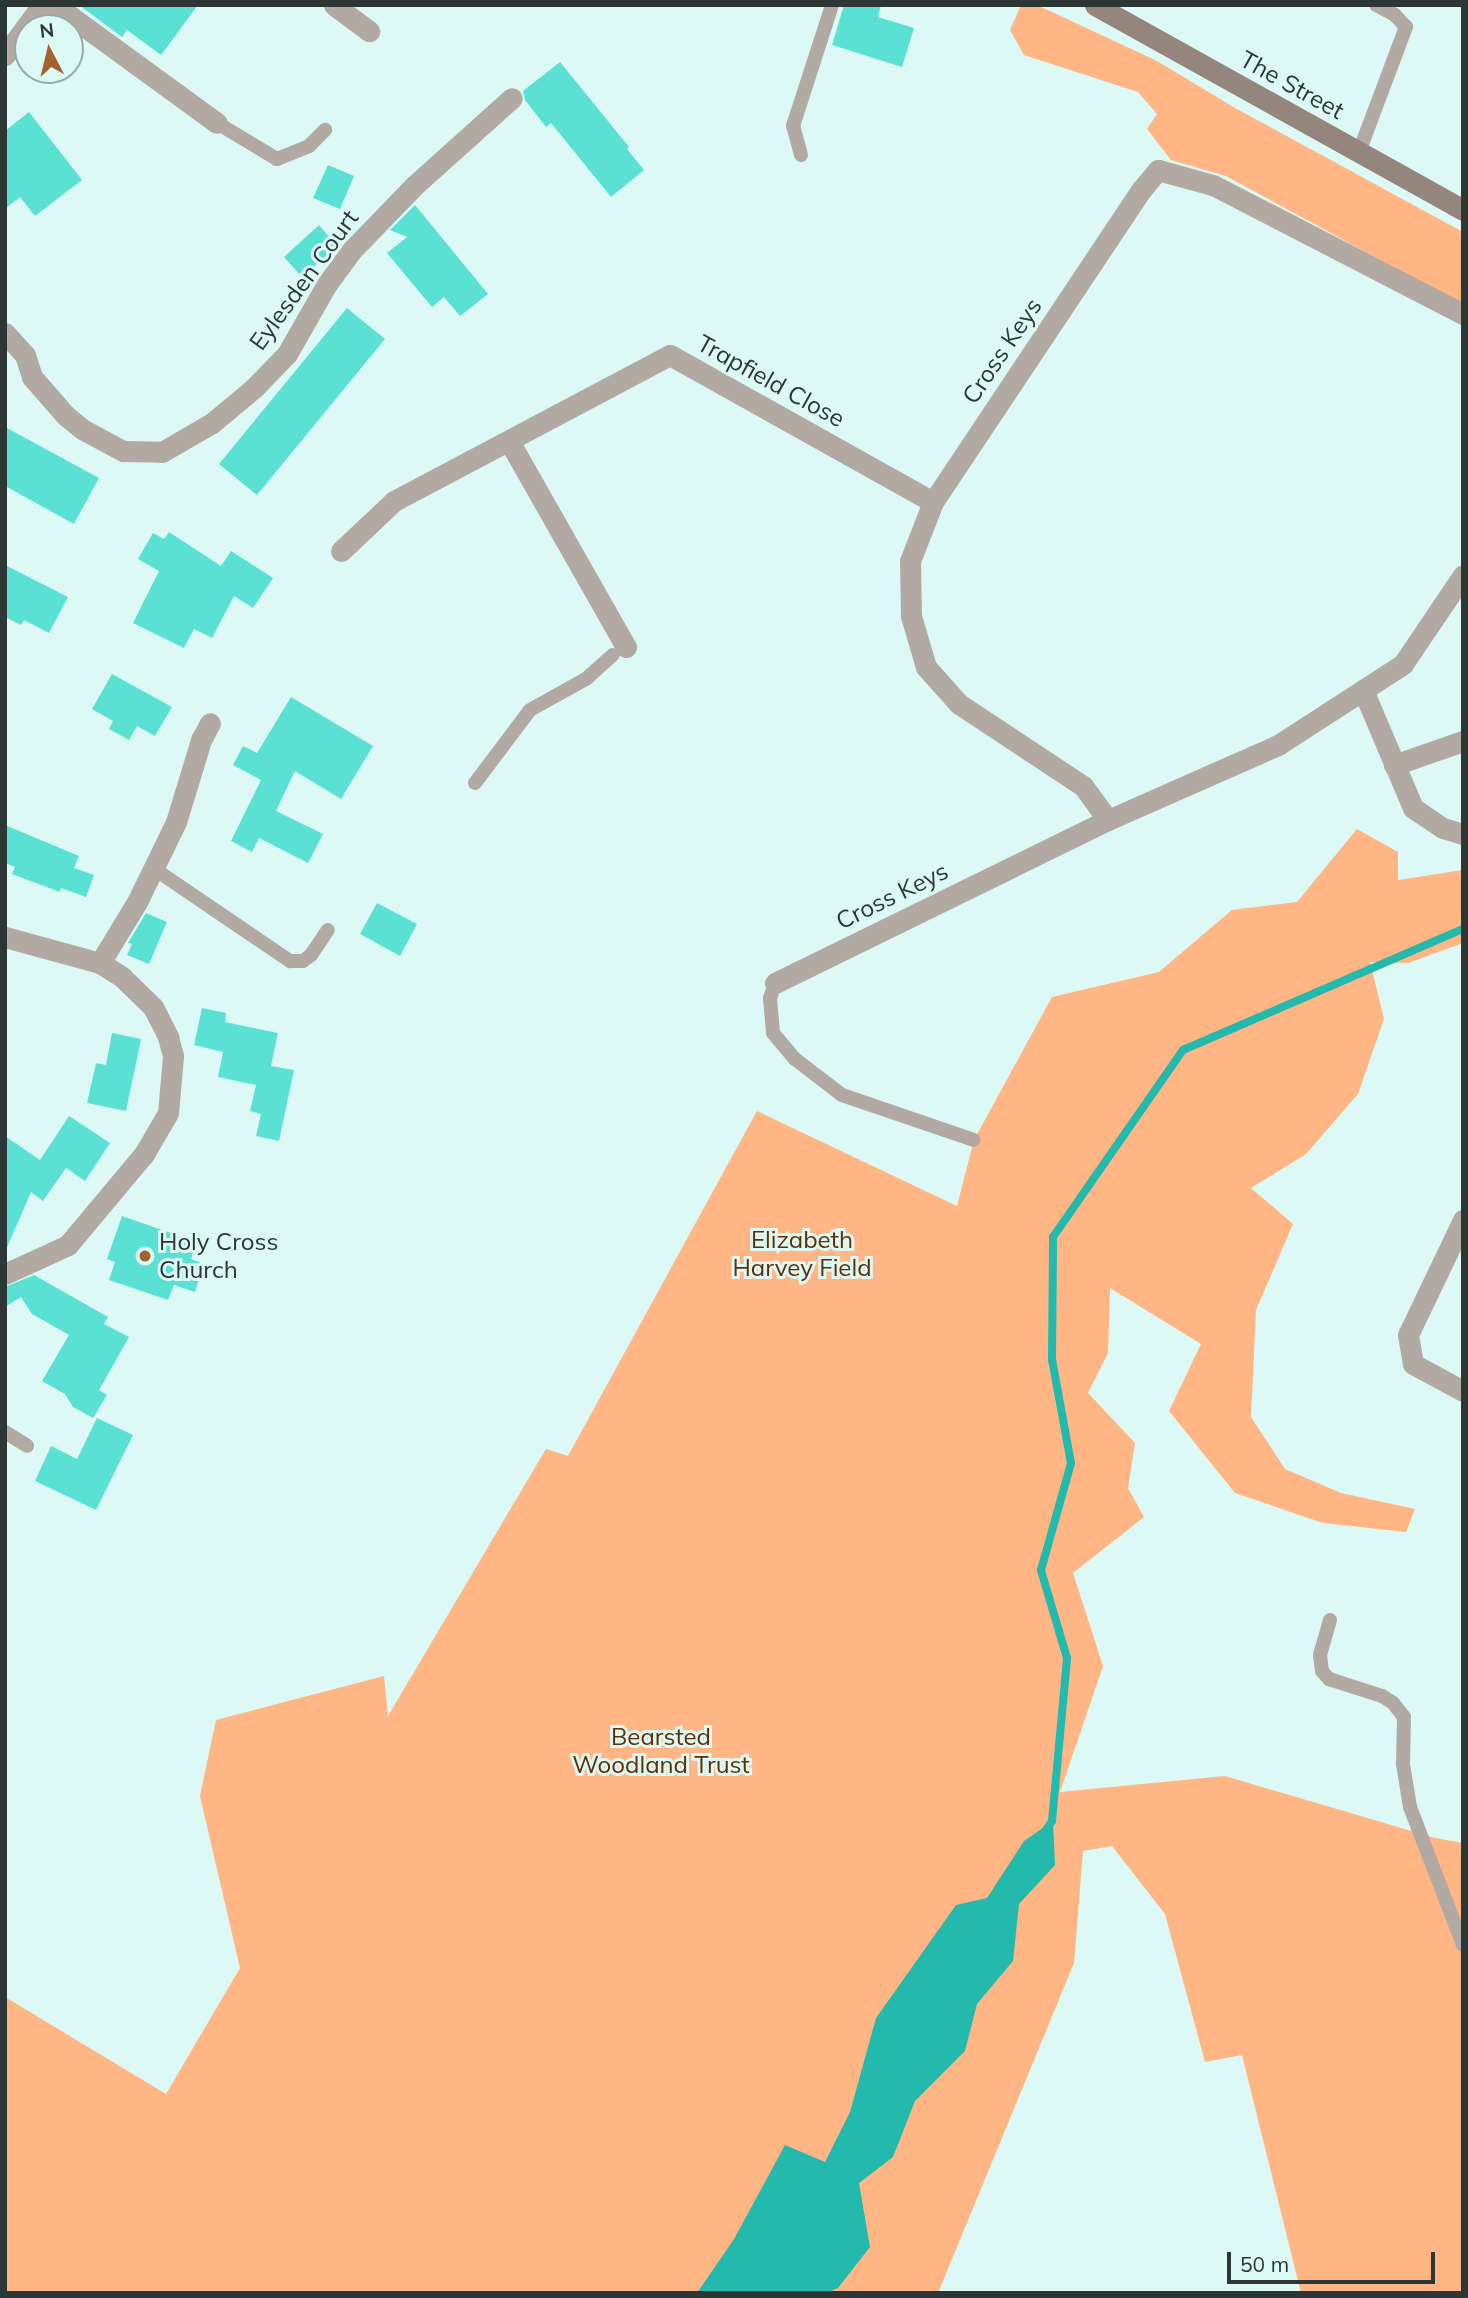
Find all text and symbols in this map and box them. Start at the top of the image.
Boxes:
north arrow [14,14,84,84]
text: N [38,17,55,43]
street label: The Street [1235,45,1349,125]
street label: Eylesden Court [244,204,364,356]
street label: Cross Keys [956,293,1048,409]
street label: Trapfield Close [692,329,850,433]
street label: Cross Keys [831,857,953,935]
park label: Elizabeth Harvey Field [732,1226,872,1282]
place label: Holy Cross Church [159,1228,278,1284]
marker: Holy Cross Church [137,1248,153,1264]
park label: Bearsted Woodland Trust [572,1723,750,1779]
scale bar [1230,2238,1438,2282]
text: 50 m [1240,2251,1289,2277]

